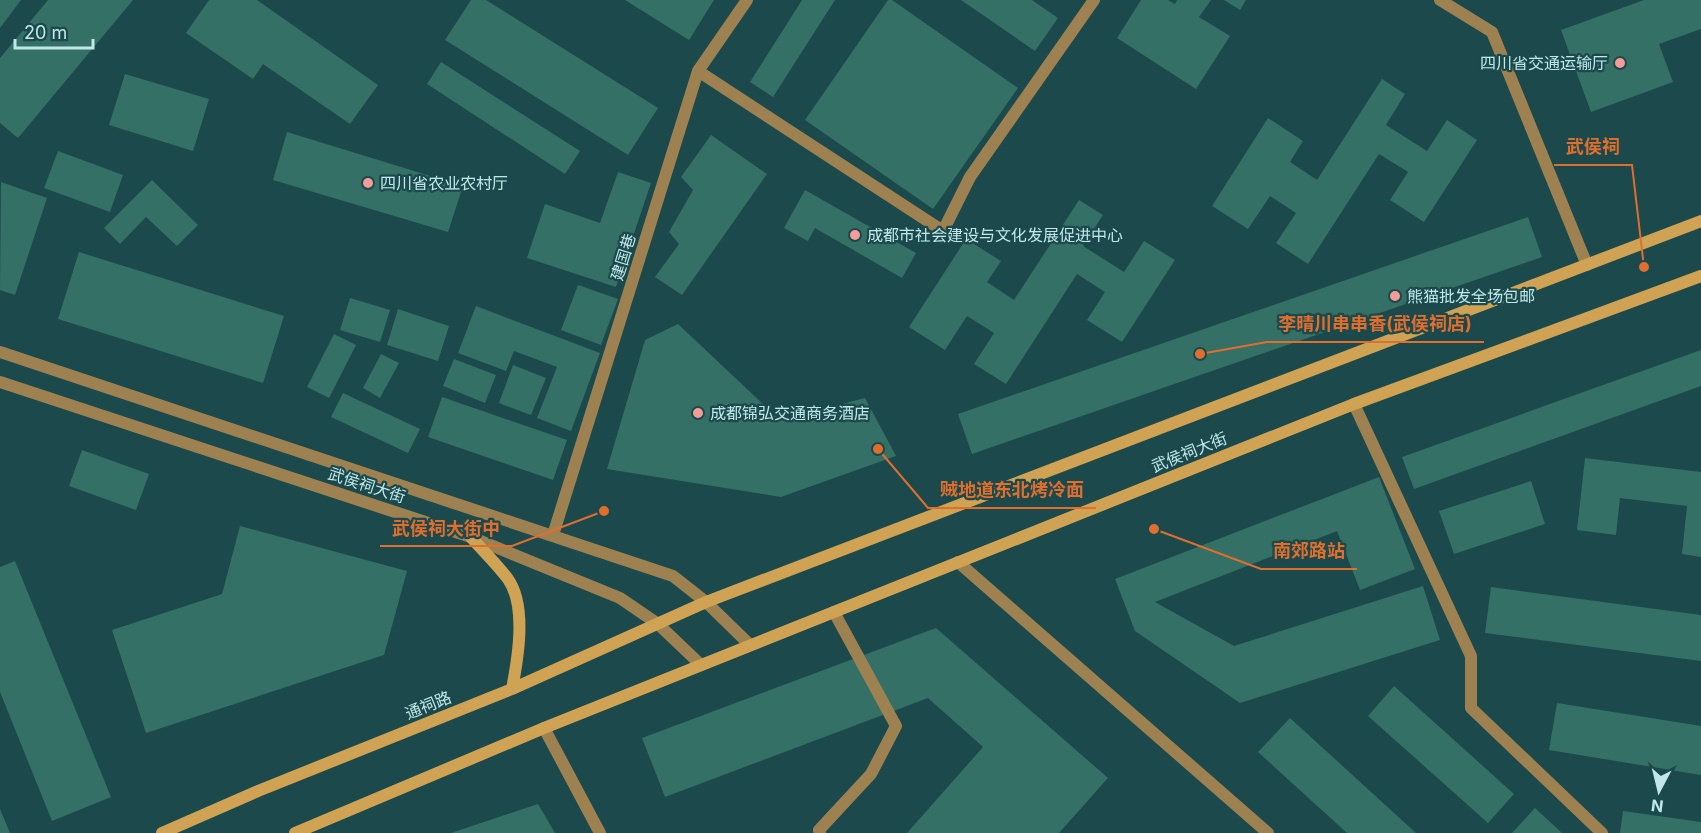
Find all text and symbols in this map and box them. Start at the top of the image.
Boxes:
scale bar [15,12,93,50]
text: 20 m [24,22,67,43]
place label: 四川省交通运输厅 [1480,53,1608,73]
marker: 四川省交通运输厅 [1613,56,1627,70]
callout: 武侯祠 [1554,129,1632,165]
text: 武侯祠 [1566,136,1620,157]
place label: 四川省农业农村厅 [380,173,508,193]
marker: 四川省农业农村厅 [361,176,375,190]
place label: 成都市社会建设与文化发展促进中心 [867,225,1123,245]
marker: 成都市社会建设与文化发展促进中心 [848,228,862,242]
street label: 建国巷 [606,231,640,283]
place label: 熊猫批发全场包邮 [1407,286,1535,306]
marker: 熊猫批发全场包邮 [1388,289,1402,303]
callout: 李晴川串串香(武侯祠店) [1267,306,1484,342]
text: 李晴川串串香(武侯祠店) [1278,313,1472,334]
place label: 成都锦弘交通商务酒店 [710,403,870,423]
marker: 成都锦弘交通商务酒店 [691,406,705,420]
street label: 武侯祠大街 [1148,428,1230,476]
street label: 武侯祠大街 [326,463,408,507]
callout: 贼地道东北烤冷面 [928,472,1096,508]
text: 贼地道东北烤冷面 [940,479,1084,500]
callout: 武侯祠大街中 [380,510,512,546]
text: 武侯祠大街中 [392,518,500,539]
callout: 南郊路站 [1261,533,1357,569]
text: 南郊路站 [1273,540,1345,561]
street label: 通祠路 [402,687,454,723]
north arrow [1629,761,1689,821]
text: N [1650,795,1664,817]

